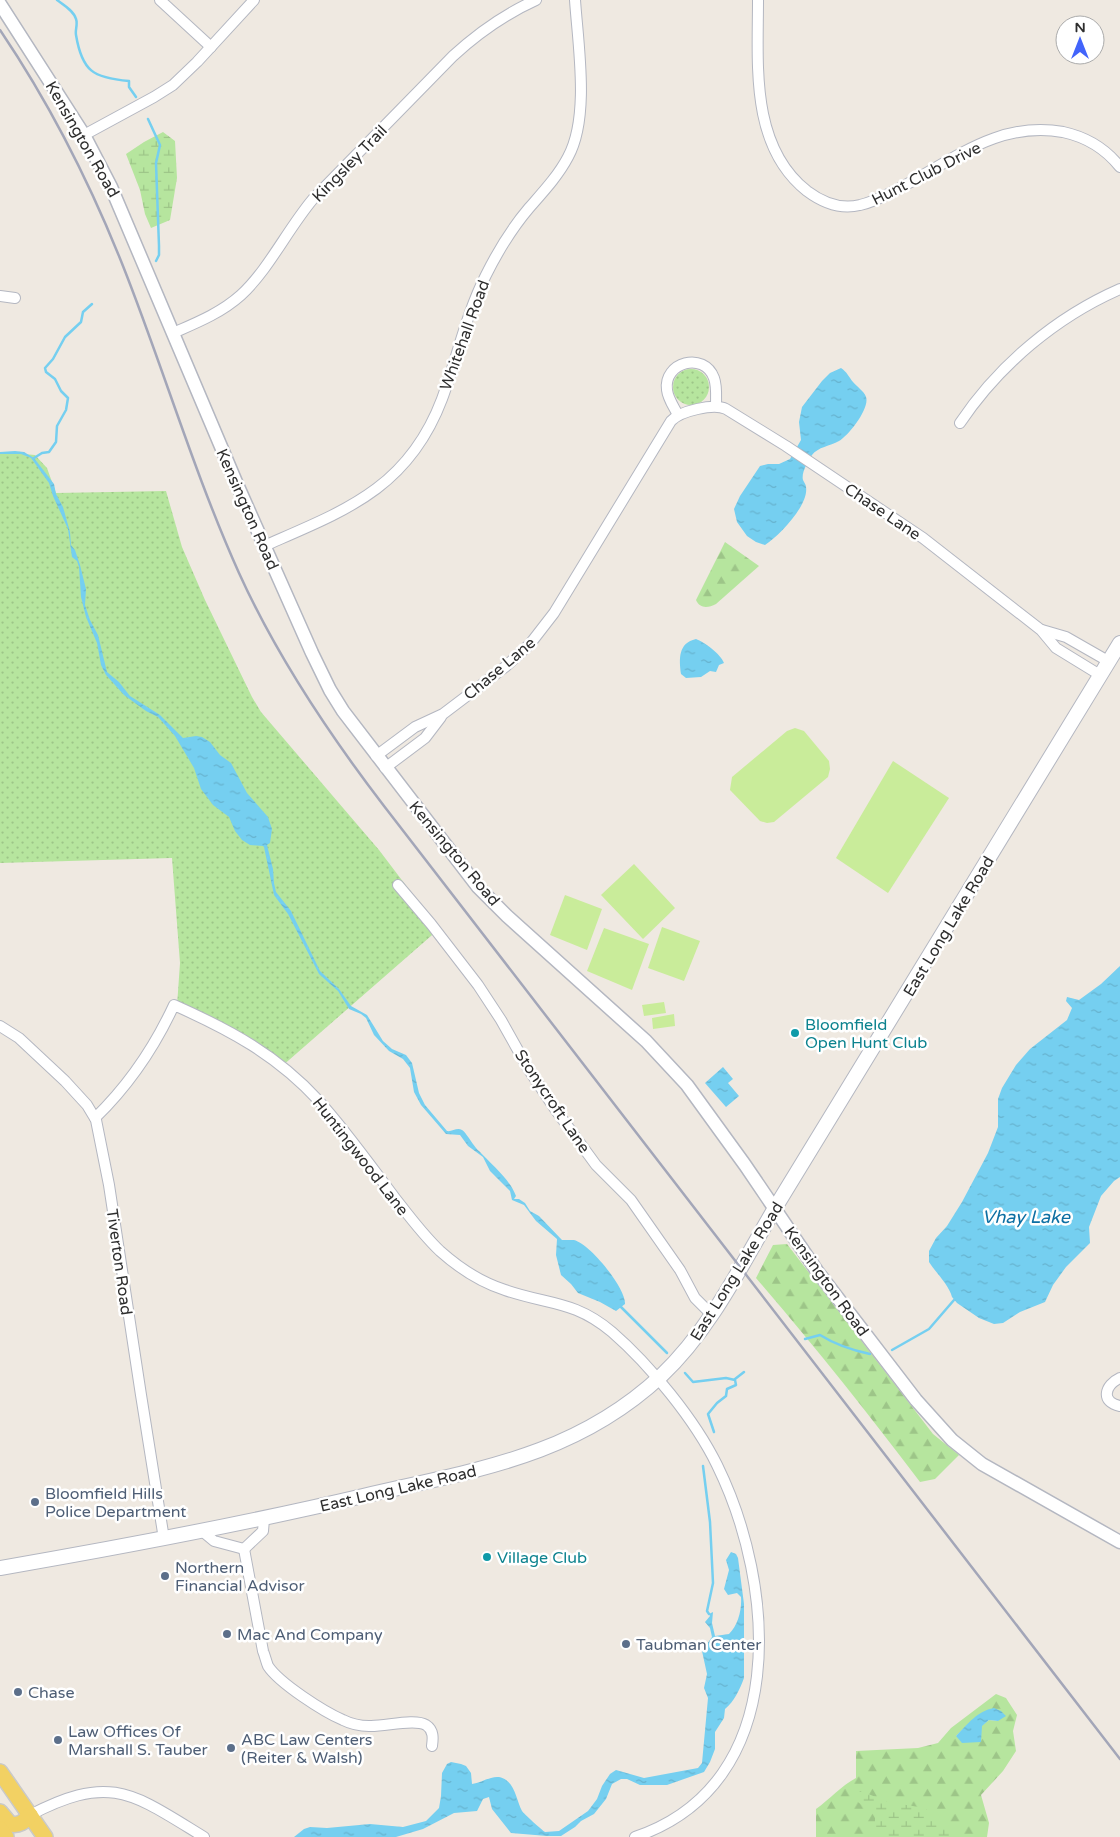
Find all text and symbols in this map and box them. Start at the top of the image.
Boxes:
north arrow [1055,15,1105,65]
text: N [1074,19,1086,36]
street label: Kensington Road [41,78,124,201]
street label: Kingsley Trail [308,121,392,207]
street label: Hunt Club Drive [868,138,984,210]
street label: Whitehall Road [436,277,494,393]
street label: Kensington Road [211,446,283,573]
street label: Chase Lane [840,479,924,545]
street label: Chase Lane [460,633,540,705]
street label: Kensington Road [405,797,504,910]
street label: East Long Lake Road [899,853,999,1000]
place label: Bloomfield Open Hunt Club [805,1015,927,1053]
marker: Bloomfield Open Hunt Club [789,1027,801,1039]
street label: Stonycroft Lane [510,1046,594,1157]
street label: Huntingwood Lane [308,1094,413,1220]
street label: East Long Lake Road [686,1198,788,1345]
water label: Vhay Lake [982,1206,1071,1228]
street label: Tiverton Road [102,1208,136,1316]
street label: Kensington Road [780,1223,873,1340]
street label: East Long Lake Road [318,1461,478,1517]
place label: Bloomfield Hills Police Department [45,1484,186,1522]
marker: Bloomfield Hills Police Department [29,1496,41,1508]
place label: Village Club [497,1548,587,1568]
marker: Village Club [481,1551,493,1563]
place label: Northern Financial Advisor [175,1558,305,1596]
marker: Northern Financial Advisor [159,1570,171,1582]
place label: Mac And Company [237,1625,383,1645]
marker: Mac And Company [221,1628,233,1640]
place label: Taubman Center [636,1635,762,1655]
marker: Taubman Center [620,1638,632,1650]
place label: Chase [28,1683,75,1703]
marker: Chase [12,1686,24,1698]
place label: Law Offices Of Marshall S. Tauber [68,1722,209,1760]
place label: ABC Law Centers (Reiter & Walsh) [241,1730,373,1768]
marker: Law Offices Of Marshall S. Tauber [52,1734,64,1746]
marker: ABC Law Centers (Reiter & Walsh) [225,1742,237,1754]

